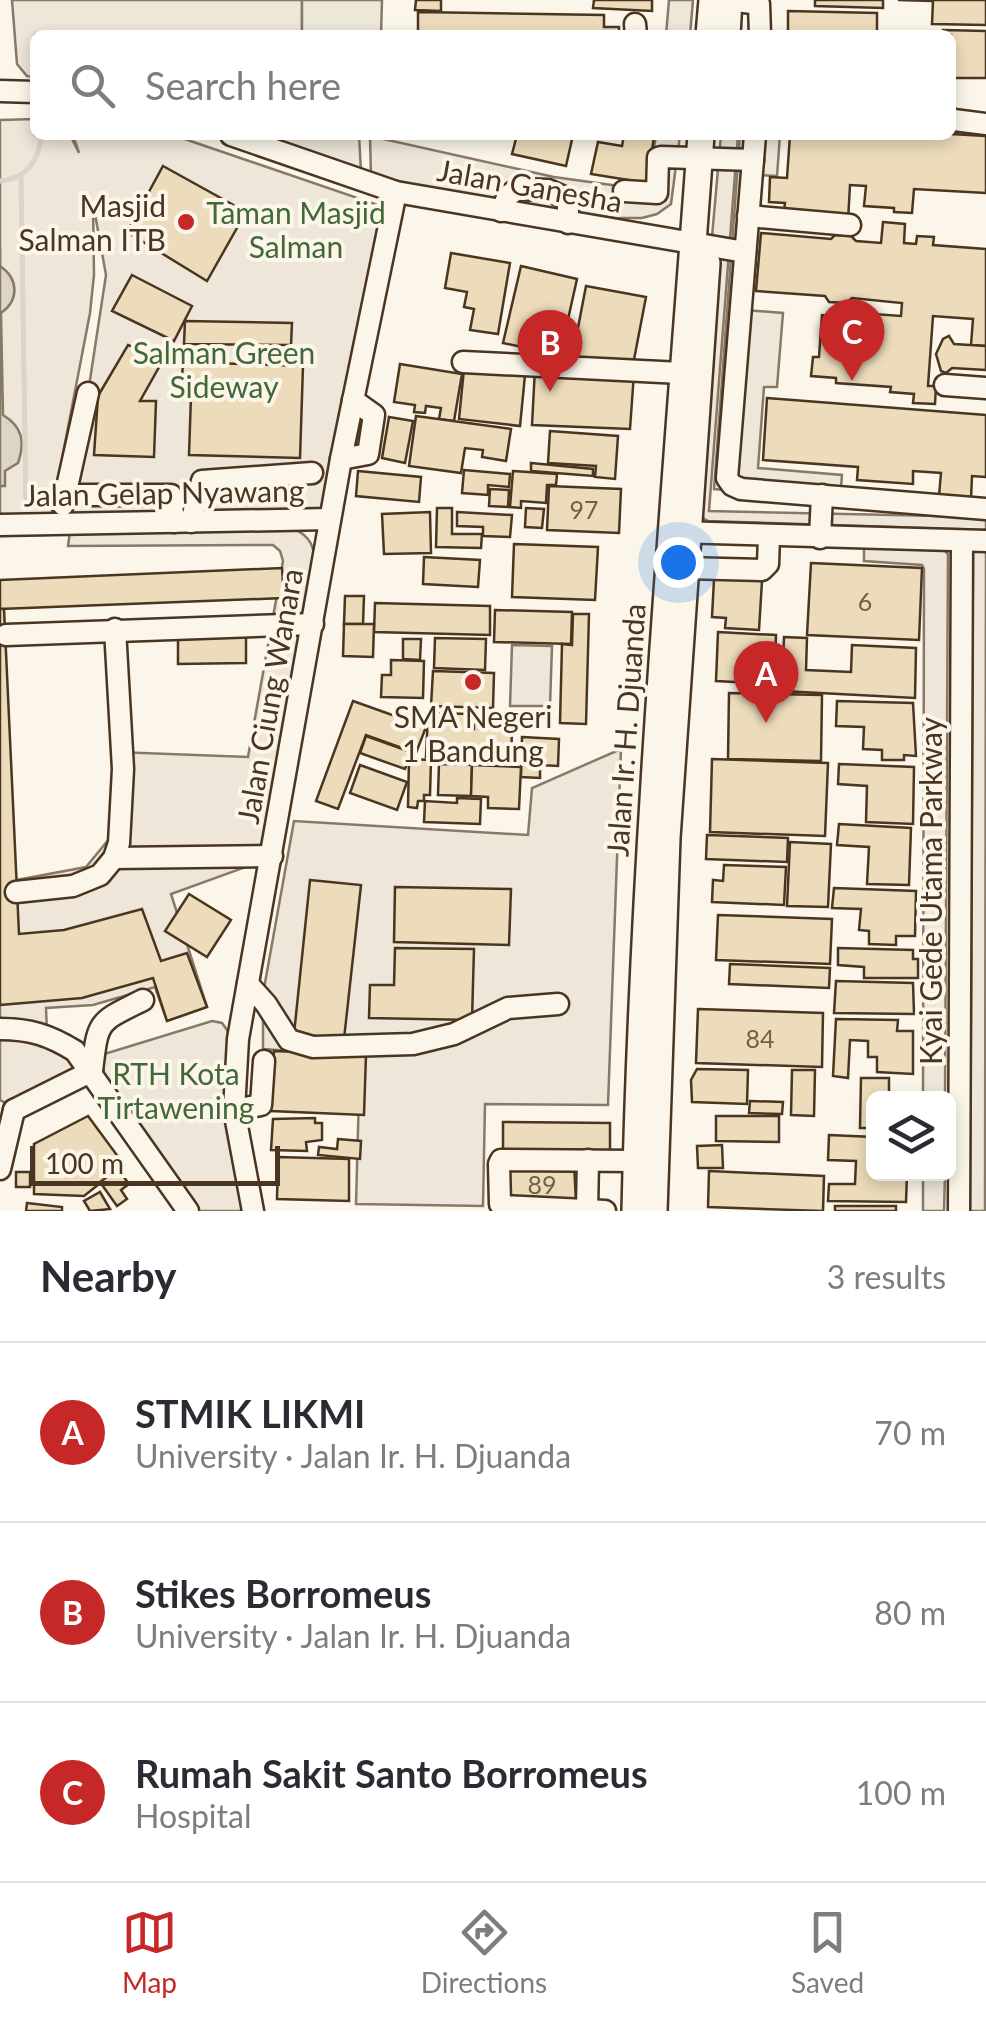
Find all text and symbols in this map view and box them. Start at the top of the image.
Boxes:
search box [30,30,956,140]
icon: search [65,58,120,113]
text: Search here [145,62,341,108]
street label: Jalan Ganesha [435,151,625,219]
place label: Masjid Salman ITB [18,187,166,257]
park label: Taman Masjid Salman [206,194,386,264]
marker: Masjid Salman ITB [175,211,197,233]
pin: C [820,298,884,381]
pin: B [518,310,582,392]
park label: Salman Green Sideway [133,334,315,404]
street label: Jalan Gelap Nyawang [23,472,305,512]
house number: 97 [569,494,599,524]
your location [653,537,704,588]
street label: Jalan Ciung Wanara [229,566,309,826]
house number: 6 [858,586,872,616]
street label: Jalan Ir. H. Djuanda [598,602,652,858]
pin: A [734,640,798,723]
marker: SMA Negeri 1 Bandung [462,671,484,693]
place label: SMA Negeri 1 Bandung [394,698,552,768]
street label: Kyai Gede Utama Parkway [912,717,948,1065]
house number: 84 [745,1023,775,1053]
park label: RTH Kota Tirtawening [98,1055,254,1125]
map controls [866,1091,956,1181]
button: layers [866,1091,956,1181]
scale bar [30,1141,280,1186]
text: 100 m [45,1146,124,1180]
house number: 89 [527,1169,557,1199]
text: Nearby [40,1251,177,1301]
text: 3 results [827,1257,946,1296]
text: STMIK LIKMI [135,1390,365,1436]
text: A [61,1413,84,1452]
text: 70 m [874,1413,946,1452]
text: University · Jalan Ir. H. Djuanda [135,1436,571,1475]
text: Stikes Borromeus [135,1570,431,1616]
text: B [62,1593,83,1632]
text: 80 m [874,1593,946,1632]
text: University · Jalan Ir. H. Djuanda [135,1616,571,1655]
text: Rumah Sakit Santo Borromeus [135,1750,648,1796]
text: C [62,1773,83,1812]
text: 100 m [856,1773,946,1812]
text: Hospital [135,1796,251,1835]
tab: Map [122,1905,177,1999]
tab: Directions [421,1905,547,1999]
tab: Saved [791,1905,864,1999]

